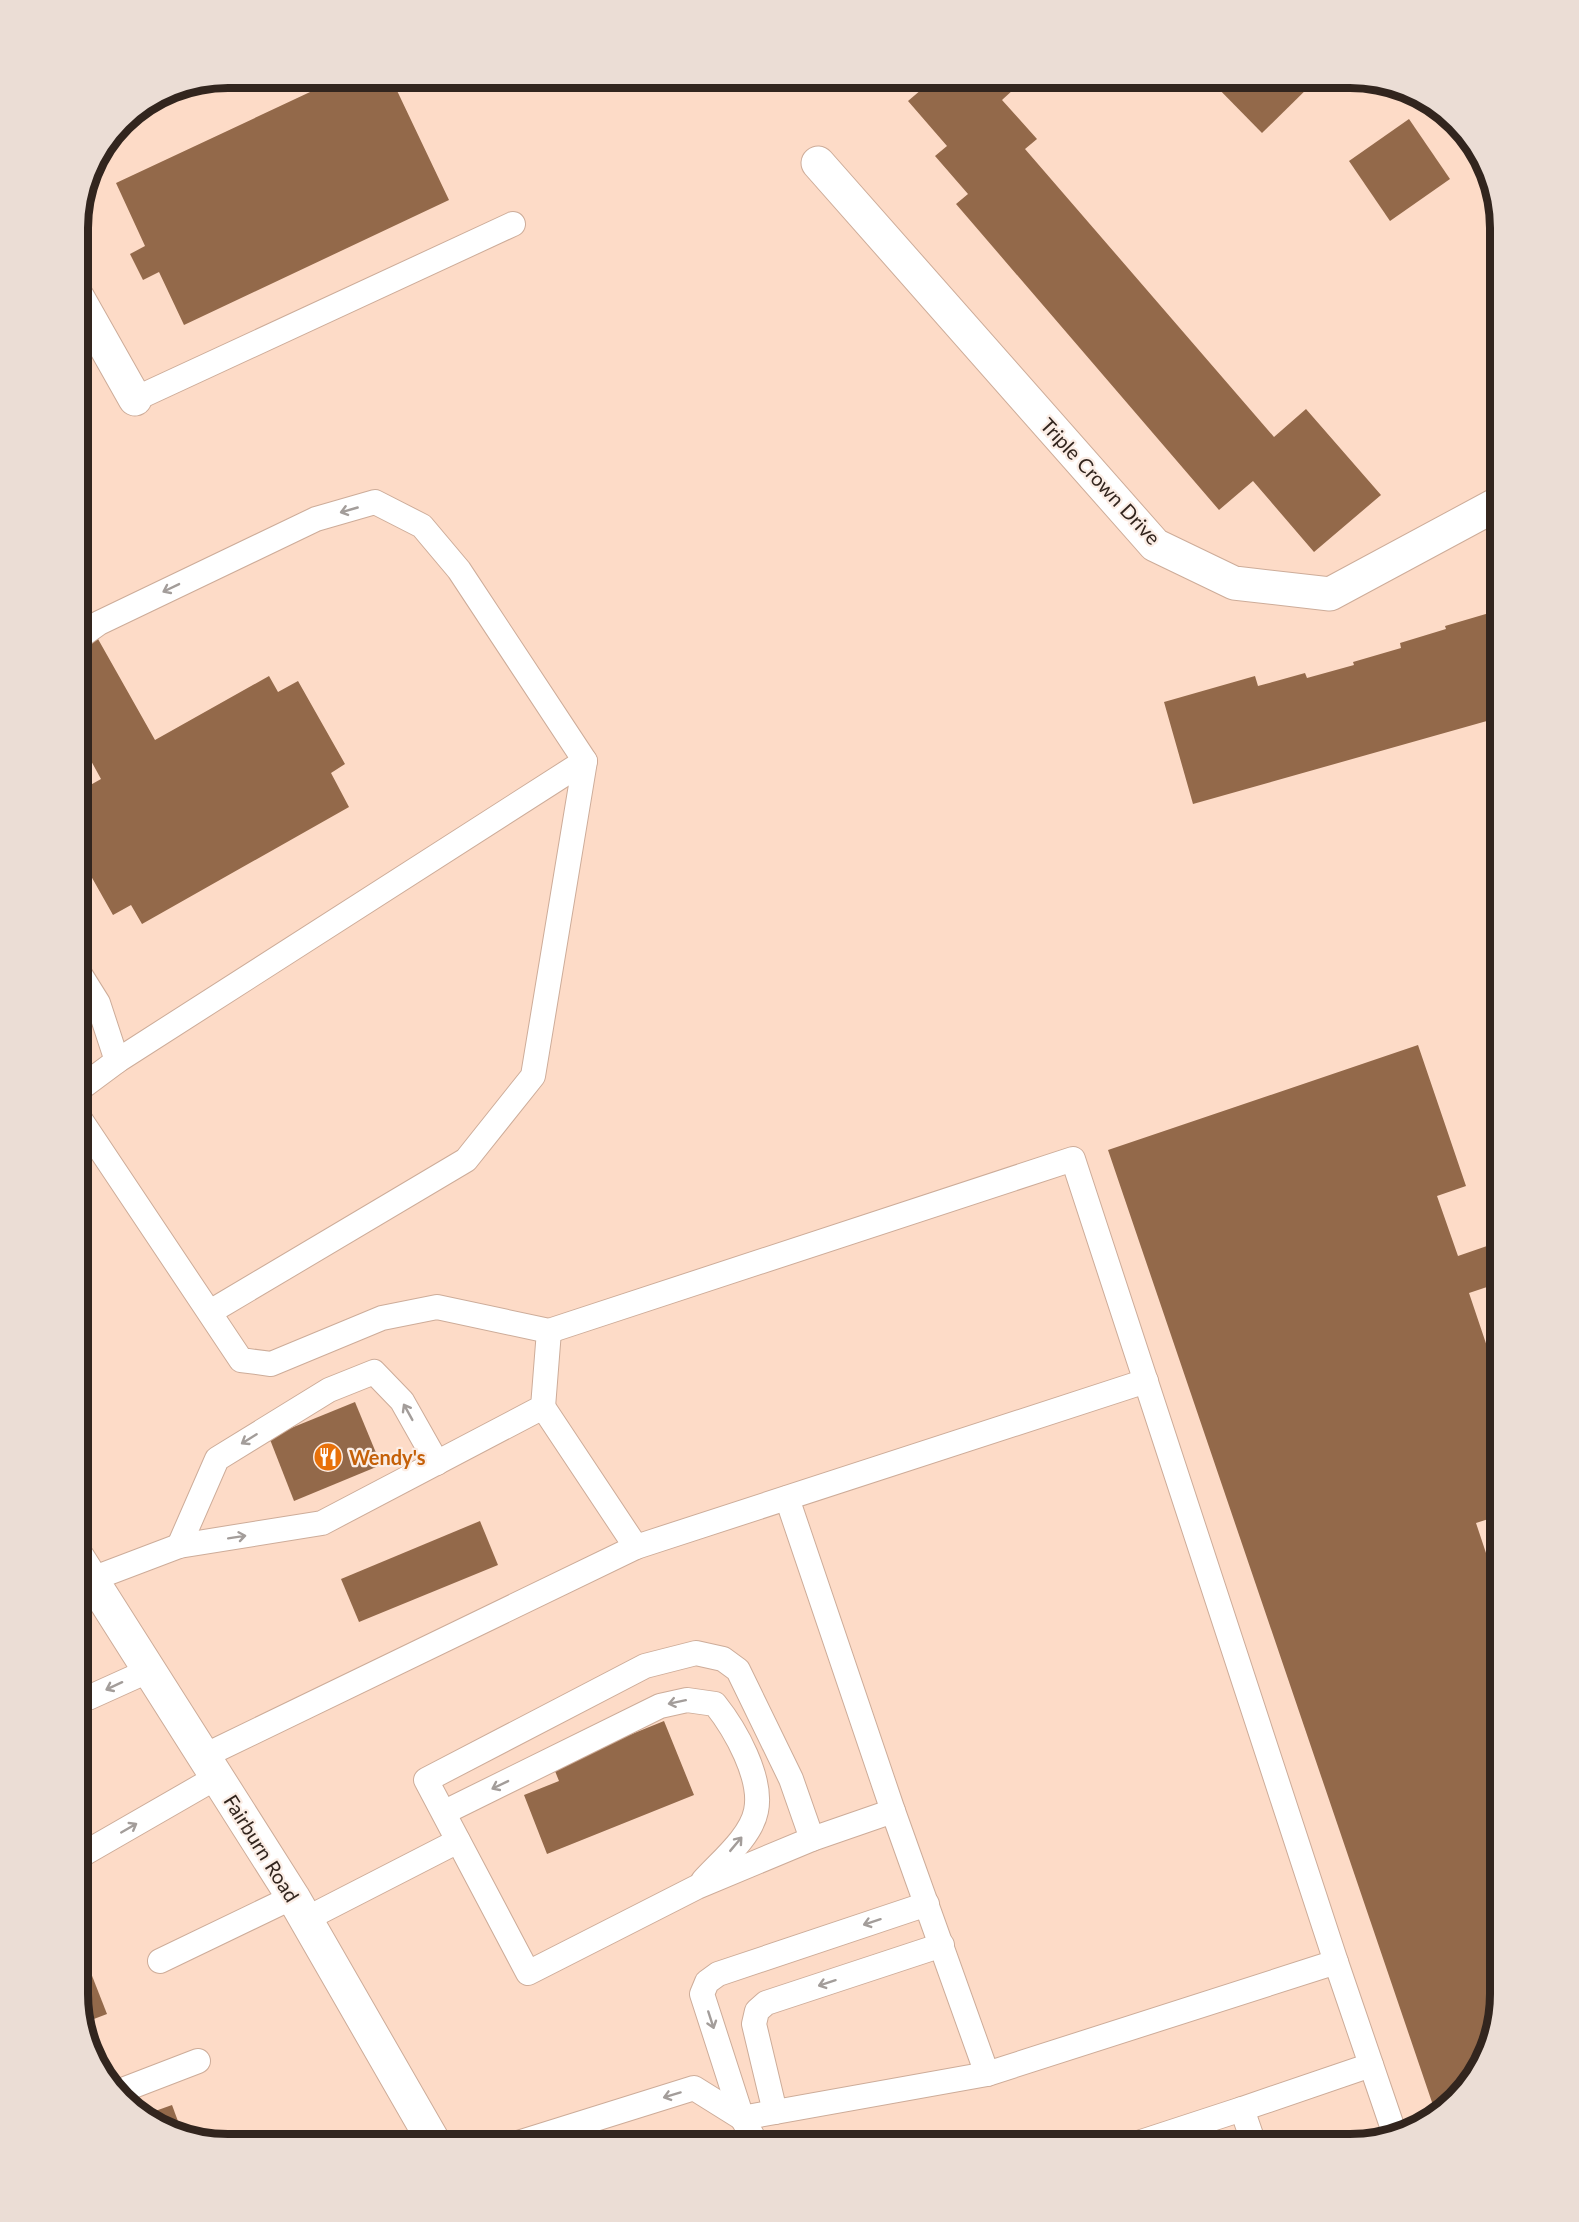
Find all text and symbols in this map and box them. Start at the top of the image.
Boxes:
street label: Triple Crown Drive [1036,413,1166,549]
one-way arrow [340,504,359,516]
one-way arrow [163,582,181,594]
one-way arrow [402,1404,414,1421]
one-way arrow [241,1434,258,1446]
restaurant icon: Wendy's [312,1441,344,1473]
place label: Wendy's [349,1445,426,1469]
one-way arrow [227,1531,246,1542]
one-way arrow [106,1681,124,1693]
one-way arrow [667,1697,687,1708]
one-way arrow [492,1779,510,1791]
street label: Fairburn Road [219,1790,305,1906]
one-way arrow [120,1822,137,1834]
one-way arrow [730,1836,743,1852]
one-way arrow [863,1918,882,1929]
one-way arrow [818,1978,837,1989]
one-way arrow [706,2010,717,2029]
one-way arrow [663,2090,682,2101]

